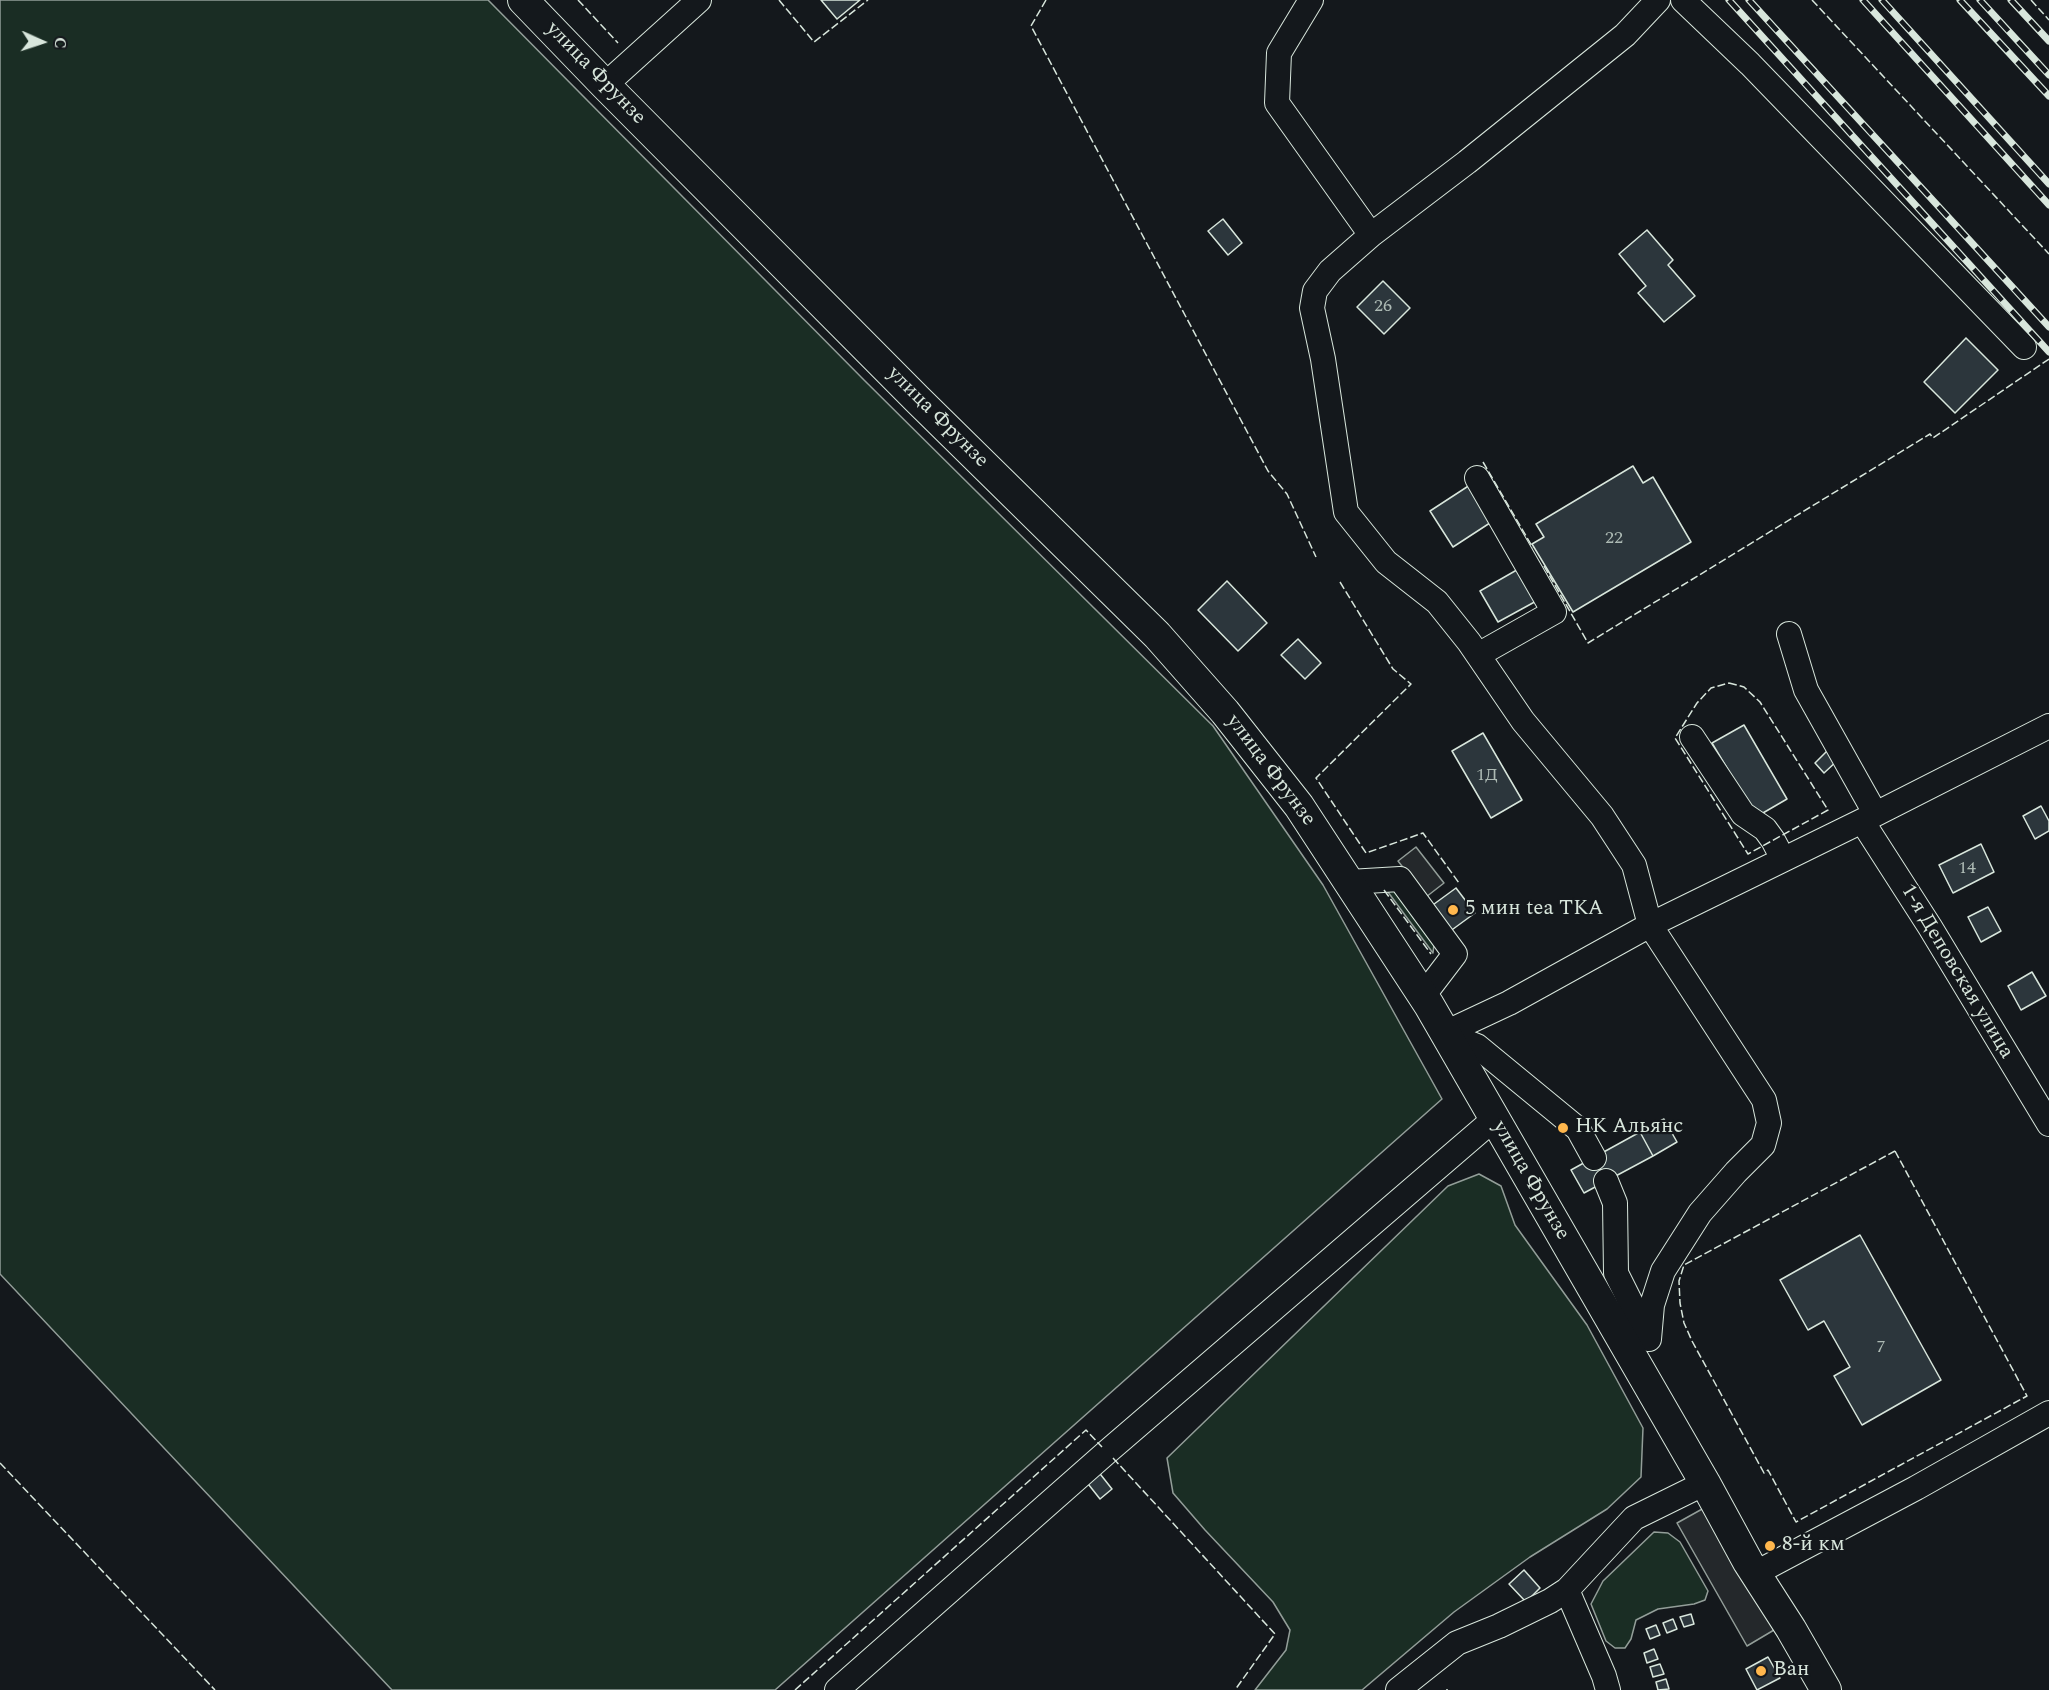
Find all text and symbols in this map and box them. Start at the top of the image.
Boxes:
north arrow [12,12,72,72]
street label: улица Фрунзе [540,17,650,131]
text: С [48,37,72,49]
house number: 26 [1374,296,1392,318]
street label: улица Фрунзе [881,362,993,474]
house number: 22 [1605,528,1623,550]
street label: улица Фрунзе [1220,710,1320,832]
house number: 1Д [1476,765,1498,787]
house number: 14 [1958,858,1976,880]
street label: 1-я Деповская улица [1894,880,2018,1064]
place label: 5 мин tea TKA [1465,897,1603,923]
marker: 5 мин tea TKA [1446,903,1460,917]
place label: НК Альянс [1575,1115,1683,1141]
street label: улица Фрунзе [1486,1117,1574,1245]
marker: НК Альянс [1556,1121,1570,1135]
house number: 7 [1877,1337,1885,1359]
place label: 8-й км [1782,1533,1845,1559]
marker: 8-й км [1763,1539,1777,1553]
place label: Ван [1773,1658,1810,1684]
marker: Ван [1754,1664,1768,1678]

